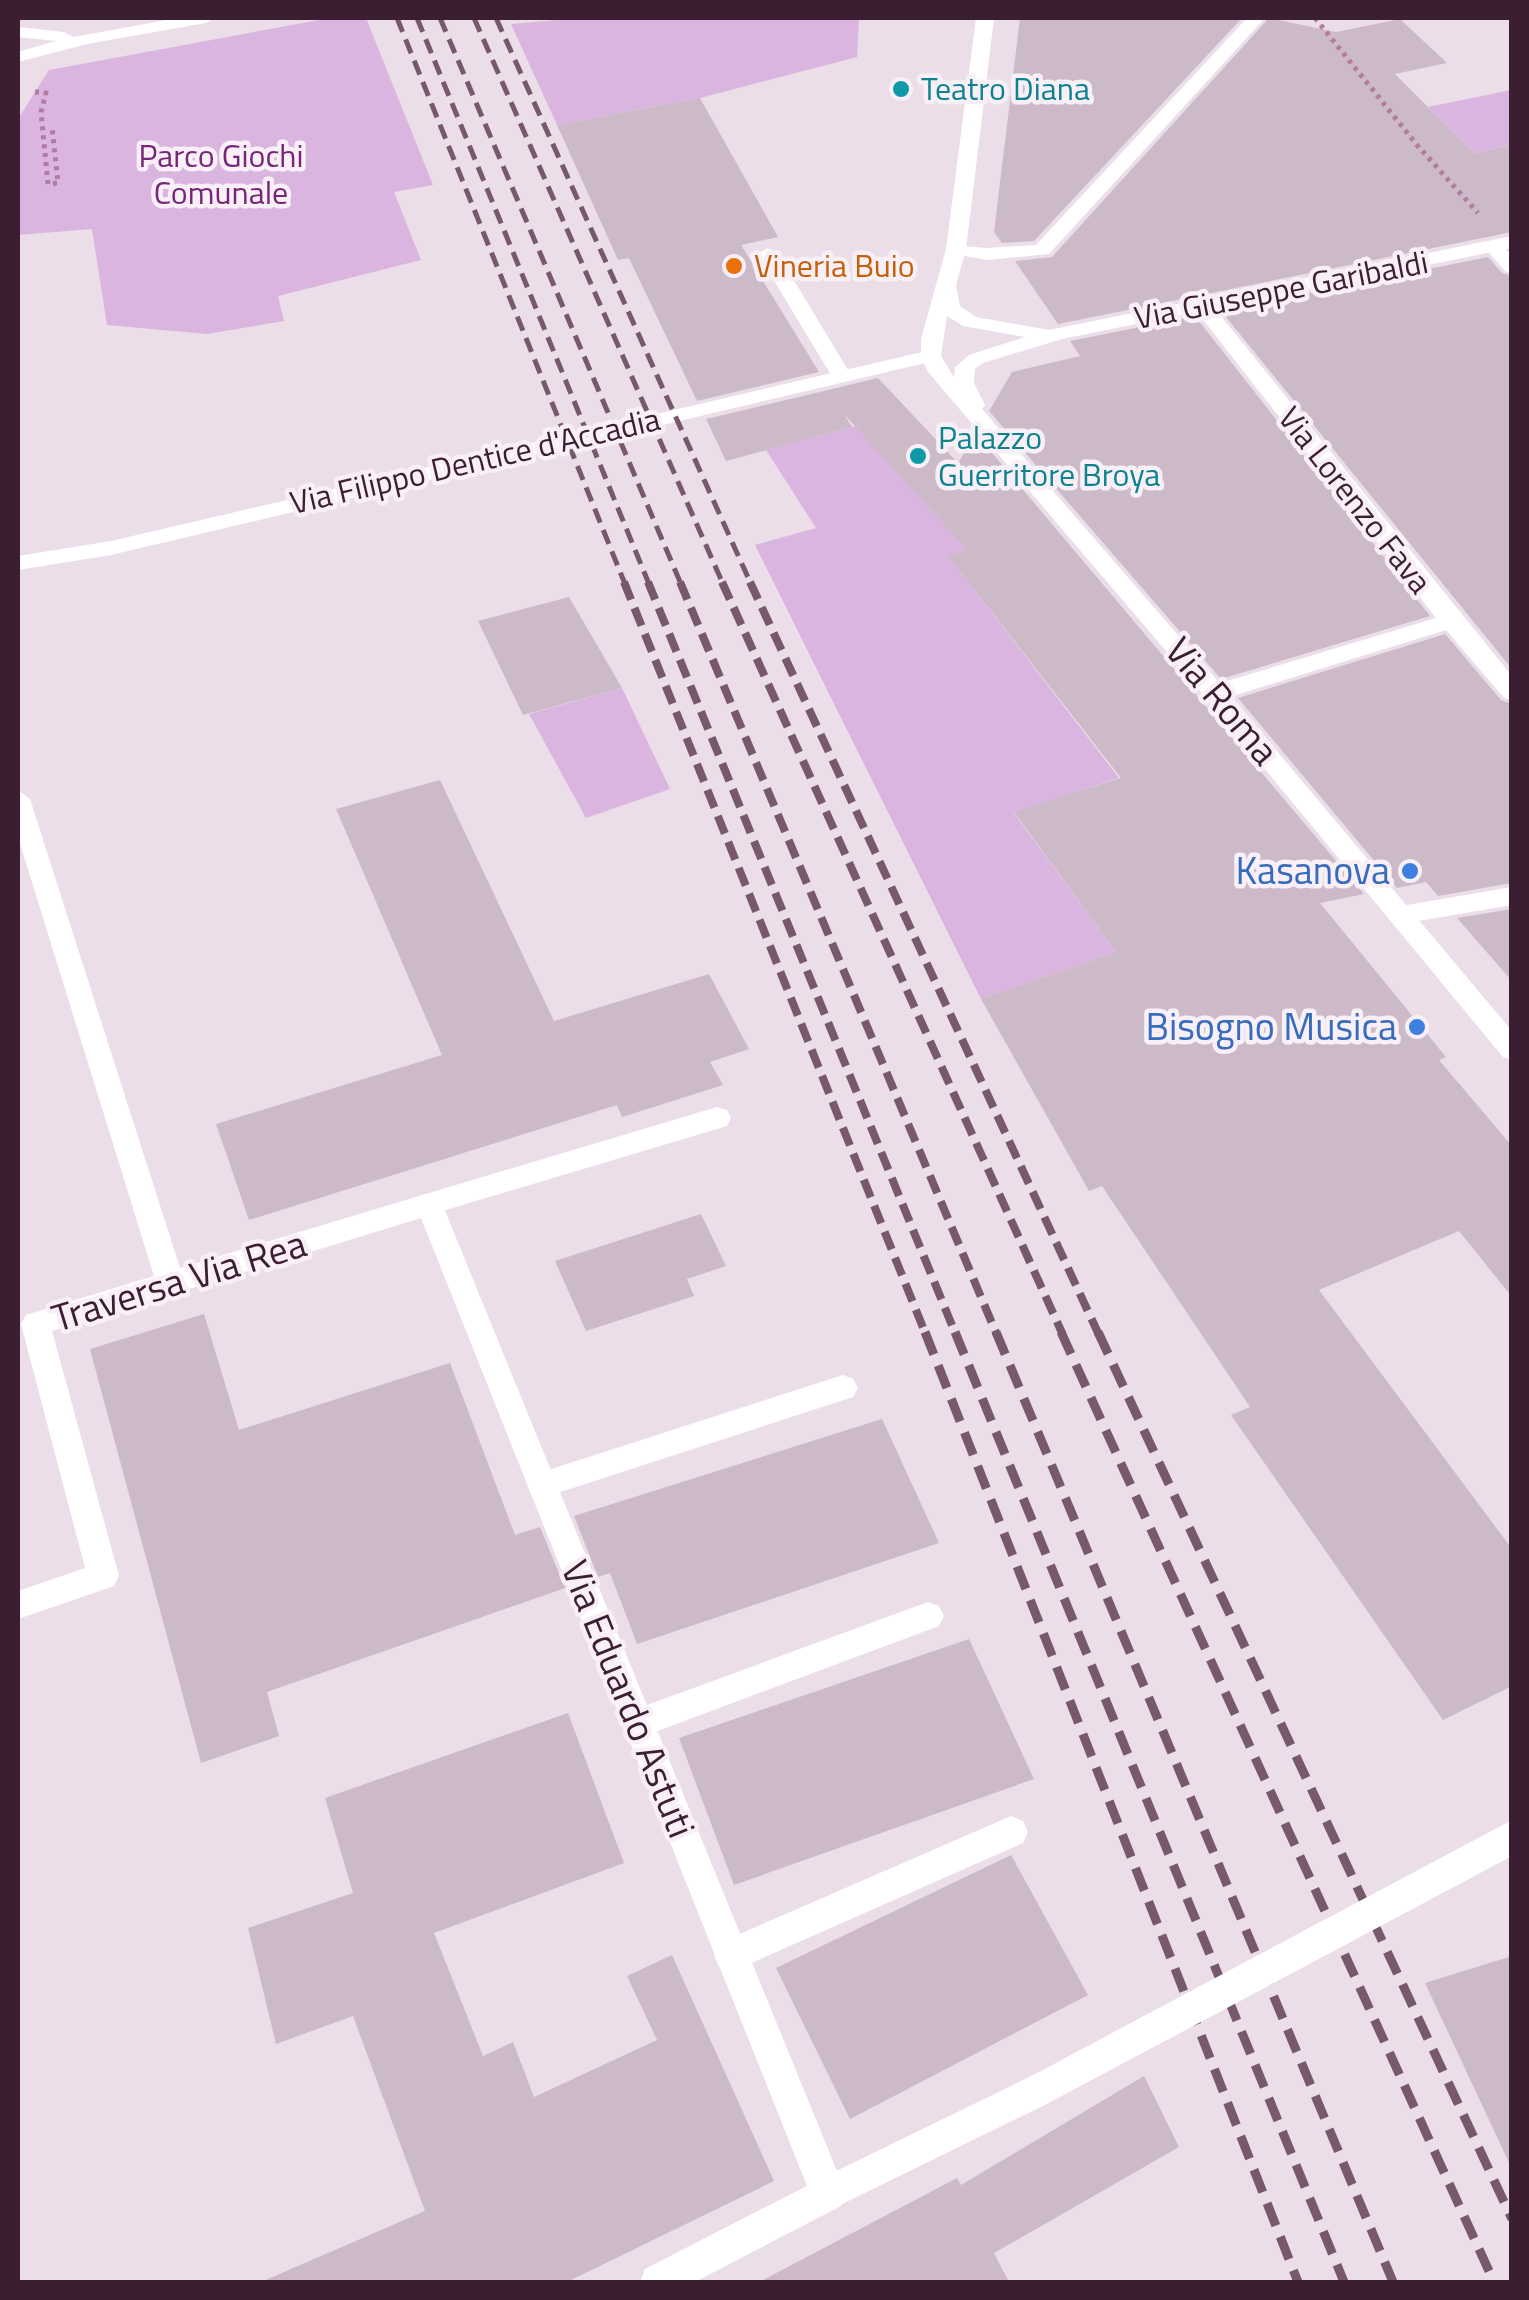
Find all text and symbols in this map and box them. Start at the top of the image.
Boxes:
place label: Teatro Diana [921,64,1090,112]
marker: Teatro Diana [890,78,912,100]
park label: Parco Giochi Comunale [138,131,304,216]
street label: Via Giuseppe Garibaldi [1130,237,1432,341]
place label: Vineria Buio [754,241,915,289]
marker: Vineria Buio [723,255,745,277]
street label: Via Filippo Dentice d'Accadia [285,394,665,526]
street label: Via Lorenzo Fava [1267,396,1444,603]
place label: Palazzo Guerritore Broya [938,413,1160,498]
marker: Palazzo Guerritore Broya [907,445,929,467]
street label: Via Roma [1152,624,1294,777]
place label: Kasanova [1235,841,1390,899]
marker: Kasanova [1399,860,1421,882]
place label: Bisogno Musica [1145,997,1397,1055]
marker: Bisogno Musica [1406,1016,1428,1038]
street label: Traversa Via Rea [44,1214,313,1346]
street label: Via Eduardo Astuti [547,1551,711,1846]

